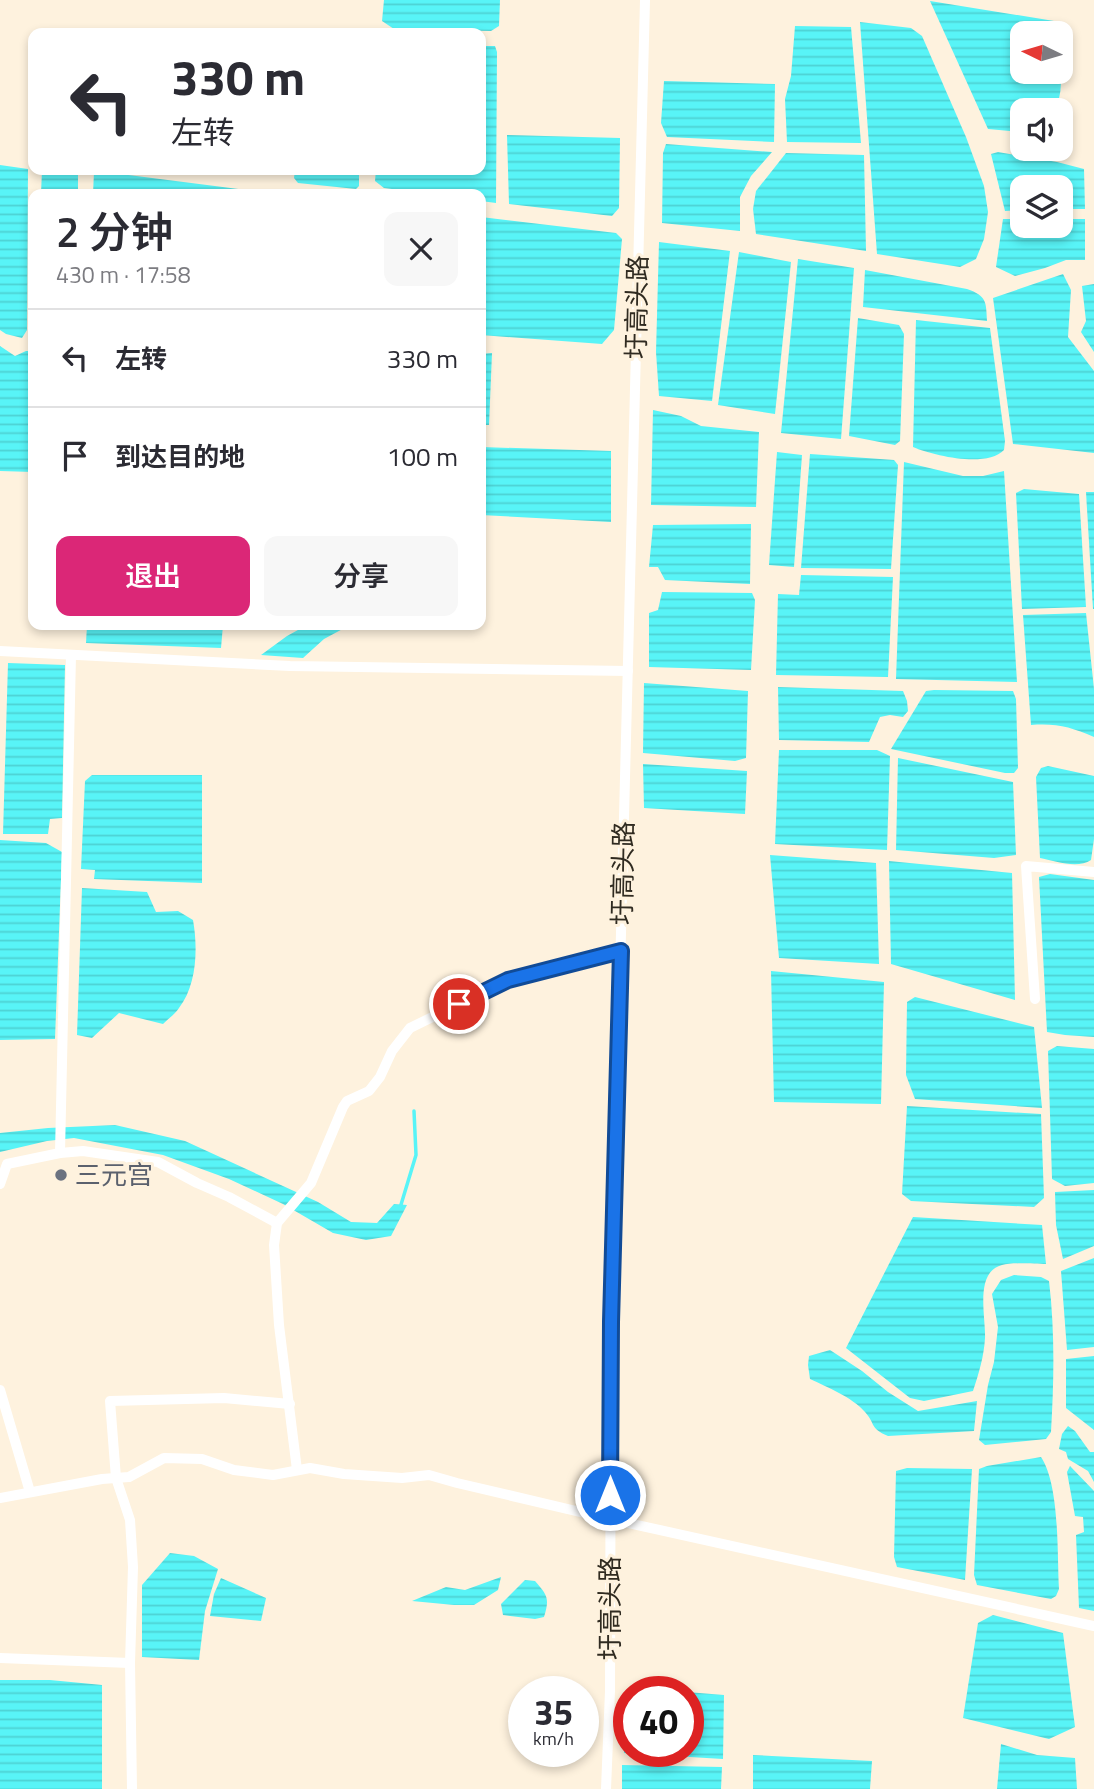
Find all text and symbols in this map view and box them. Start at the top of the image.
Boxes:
north arrow [1010,21,1073,84]
map controls [1010,21,1073,238]
text: 330 m [171,39,305,114]
icon: left [56,56,147,147]
button: sound [1010,98,1073,161]
text: 左转 [171,108,235,156]
button: layers [1010,175,1073,238]
text: 2 分钟 [56,199,173,263]
button: close [384,212,458,286]
street label: 圩高头路 [616,255,657,359]
text: 430 m · 17:58 [56,257,191,292]
icon: left [56,339,94,377]
text: 左转 [115,339,167,378]
text: 330 m [387,339,458,378]
icon: arrive [56,437,94,475]
text: 到达目的地 [115,437,245,476]
text: 100 m [387,437,458,476]
button: 退出 [56,536,250,616]
button: 分享 [264,536,458,616]
street label: 圩高头路 [602,821,643,925]
pin [429,974,489,1034]
icon: arrive [440,985,478,1023]
place label: 三元宫 [75,1155,153,1194]
marker: 三元宫 [53,1167,69,1183]
position arrow [573,1458,647,1532]
street label: 圩高头路 [590,1556,629,1660]
speed limit sign: 40 [613,1676,704,1767]
text: 35 [534,1685,573,1739]
text: km/h [533,1725,574,1752]

